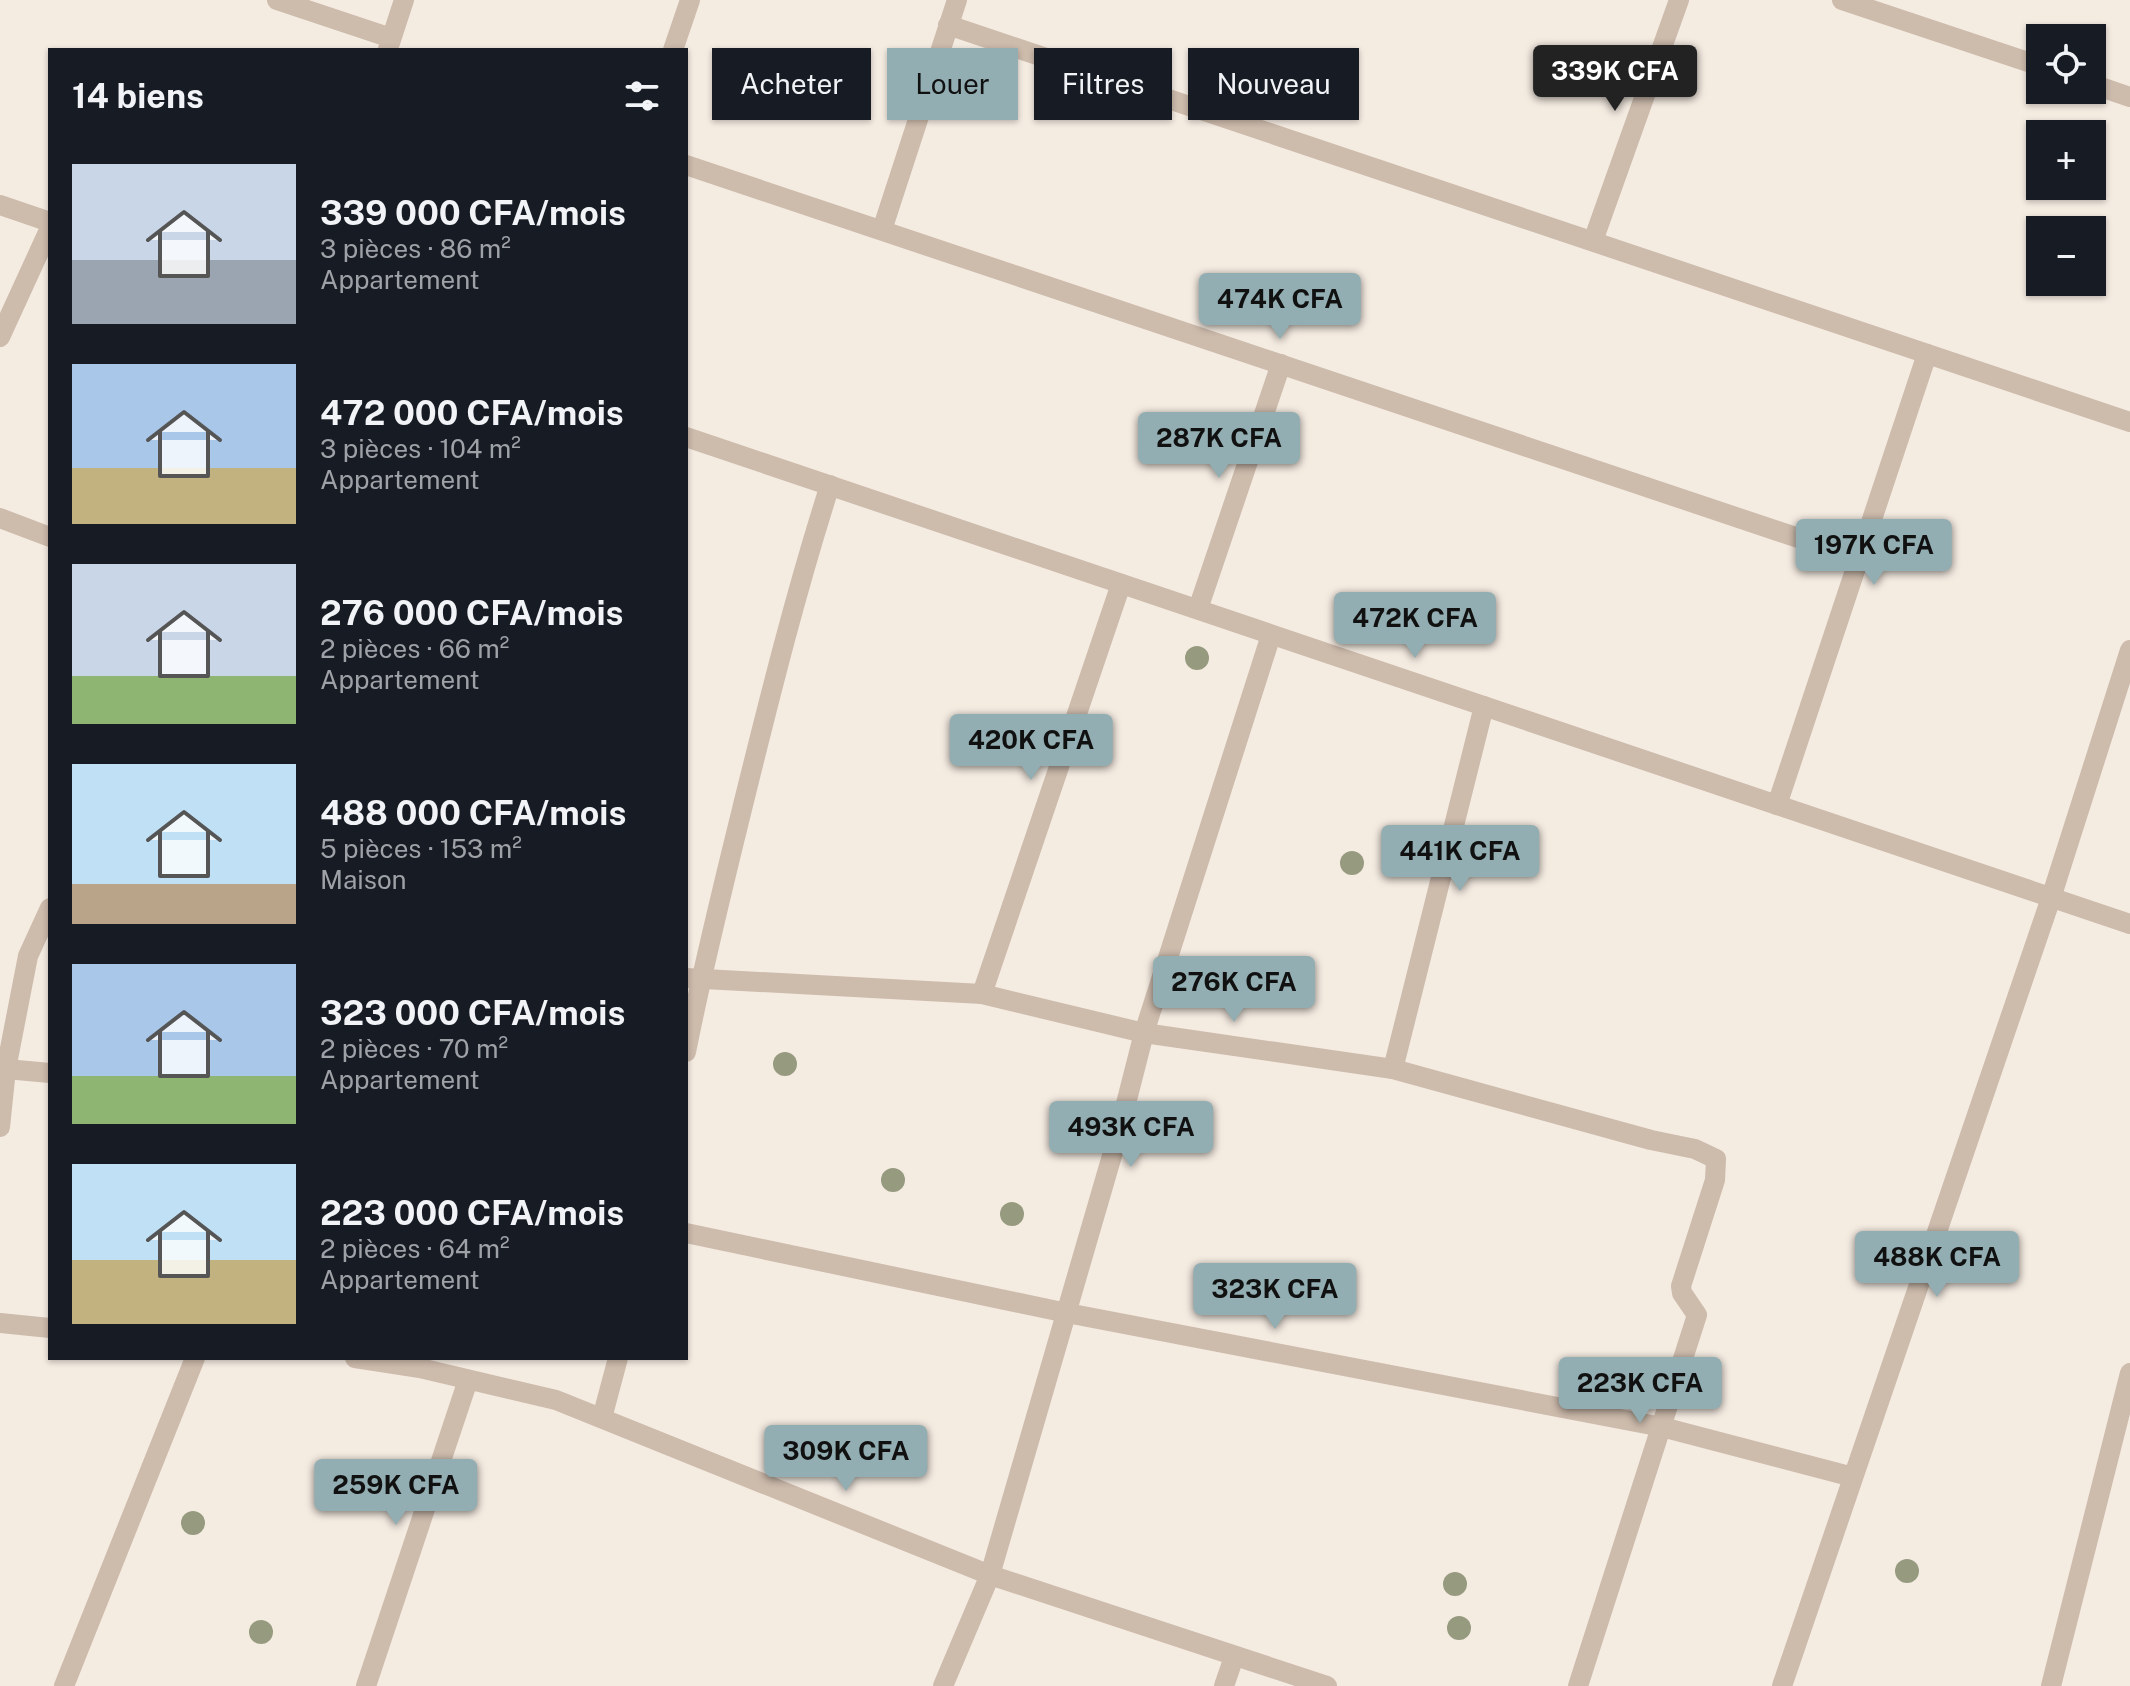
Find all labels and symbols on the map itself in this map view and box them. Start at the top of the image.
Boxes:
pin: 339K CFA [1532,45,1698,113]
pin: 474K CFA [1197,273,1363,341]
pin: 287K CFA [1136,412,1302,480]
pin: 197K CFA [1791,519,1957,587]
pin: 472K CFA [1332,592,1498,660]
pin: 420K CFA [948,714,1114,782]
pin: 441K CFA [1377,825,1543,893]
pin: 276K CFA [1151,956,1317,1024]
pin: 493K CFA [1048,1101,1214,1169]
pin: 488K CFA [1854,1231,2020,1299]
pin: 323K CFA [1192,1263,1358,1331]
pin: 223K CFA [1557,1357,1723,1425]
pin: 309K CFA [763,1425,929,1493]
pin: 259K CFA [313,1459,479,1527]

